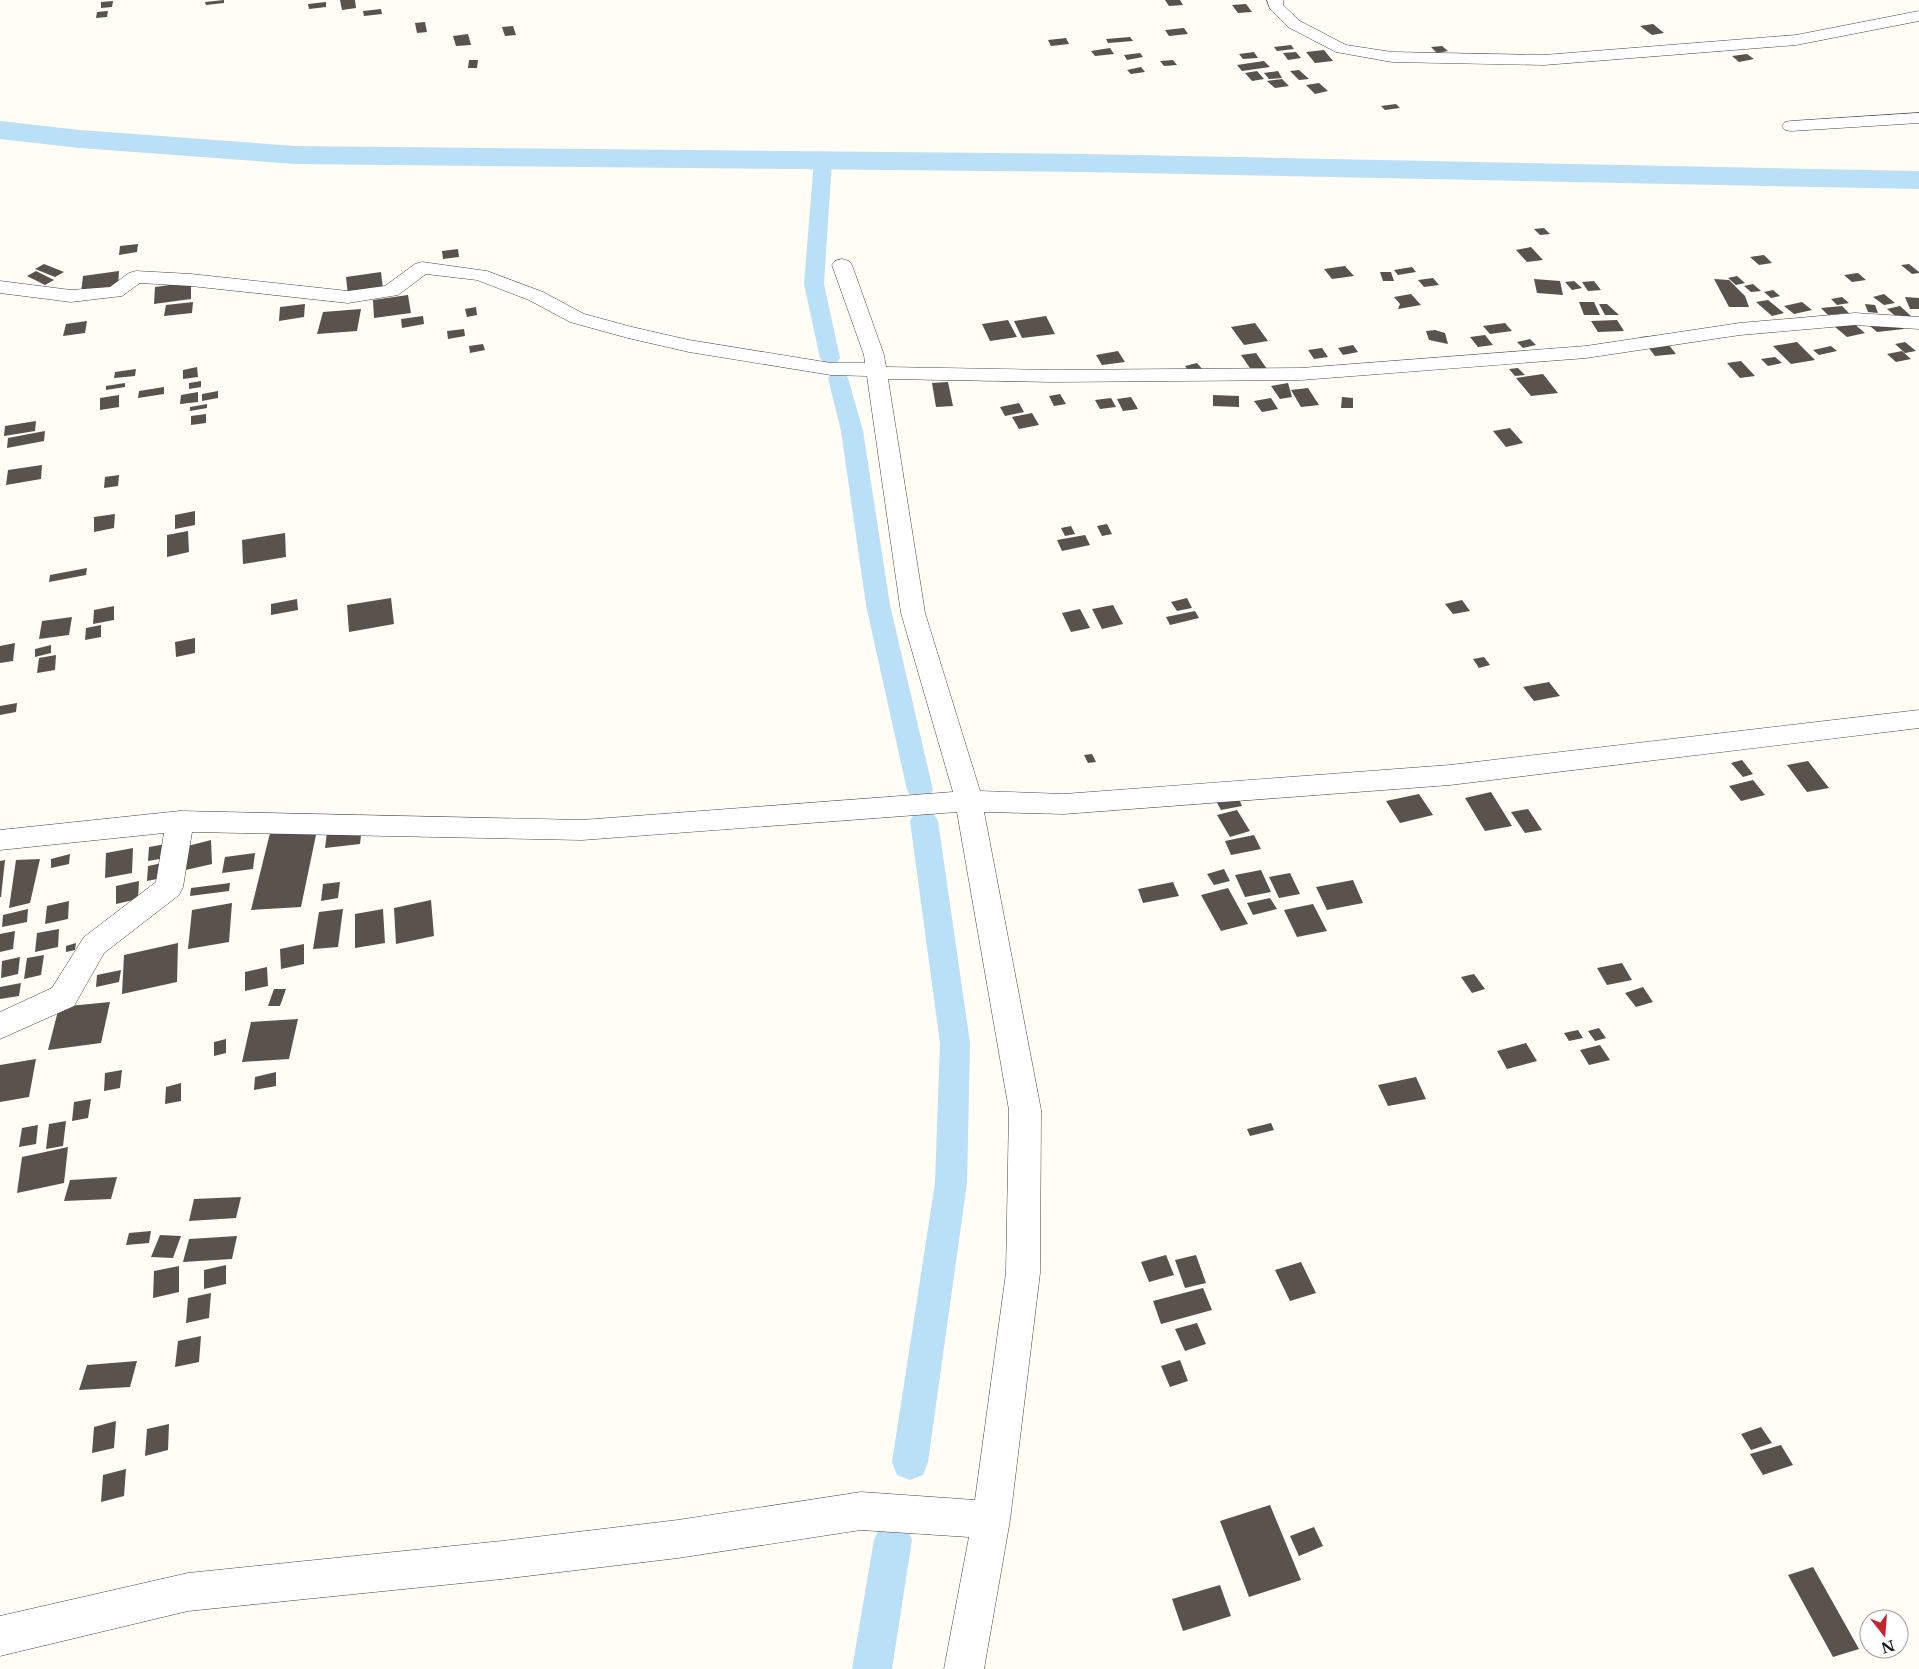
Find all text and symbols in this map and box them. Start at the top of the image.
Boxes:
north arrow [1859,1609,1909,1659]
text: N [1879,1636,1897,1657]

